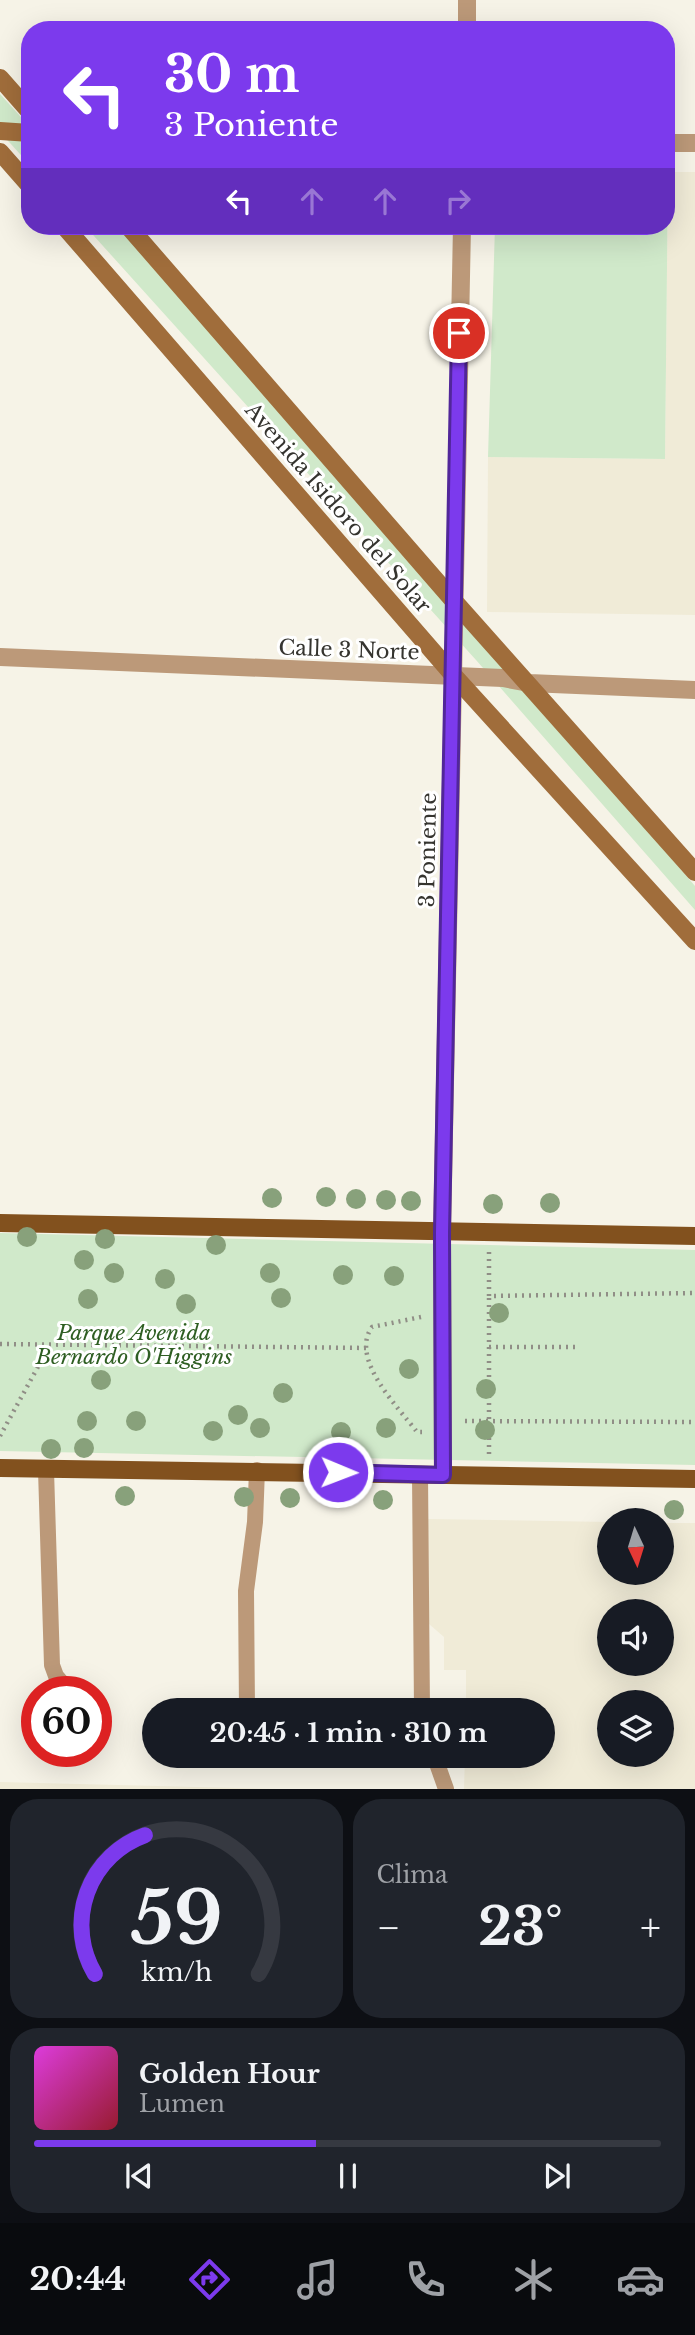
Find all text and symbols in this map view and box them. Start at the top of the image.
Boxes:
text: 30 m [164,44,299,105]
icon: left [49,49,140,140]
text: 3 Poniente [164,105,339,145]
icon: left [220,182,258,220]
icon: ahead [293,182,331,220]
icon: ahead [366,182,404,220]
icon: right [439,182,477,220]
pin [429,303,489,363]
icon: arrive [440,314,478,352]
street label: Avenida Isidoro del Solar [239,397,436,618]
street label: Calle 3 Norte [278,635,420,665]
street label: 3 Poniente [414,792,442,908]
park label: Parque Avenida Bernardo O'Higgins [35,1320,232,1370]
position arrow [301,1435,375,1509]
north arrow [597,1508,674,1586]
map controls [597,1508,674,1767]
button: sound [597,1599,674,1676]
speed limit sign: 60 [21,1676,112,1767]
button: layers [597,1690,674,1767]
text: 20:45 · 1 min · 310 m [210,1717,487,1749]
text: Clima [377,1861,448,1889]
text: 59 [130,1874,222,1965]
text: 23° [478,1895,563,1959]
text: − [377,1904,401,1951]
text: + [640,1904,661,1951]
text: km/h [141,1957,212,1988]
text: Golden Hour [139,2058,320,2090]
text: Lumen [139,2090,225,2118]
icon: previous [120,2157,158,2195]
icon: pause [329,2157,367,2195]
icon: next [538,2157,576,2195]
icon: directions [185,2255,234,2304]
icon: music [293,2255,342,2304]
icon: phone [401,2255,450,2304]
icon: climate [509,2255,558,2304]
icon: car [616,2255,665,2304]
text: 20:44 [29,2259,126,2299]

